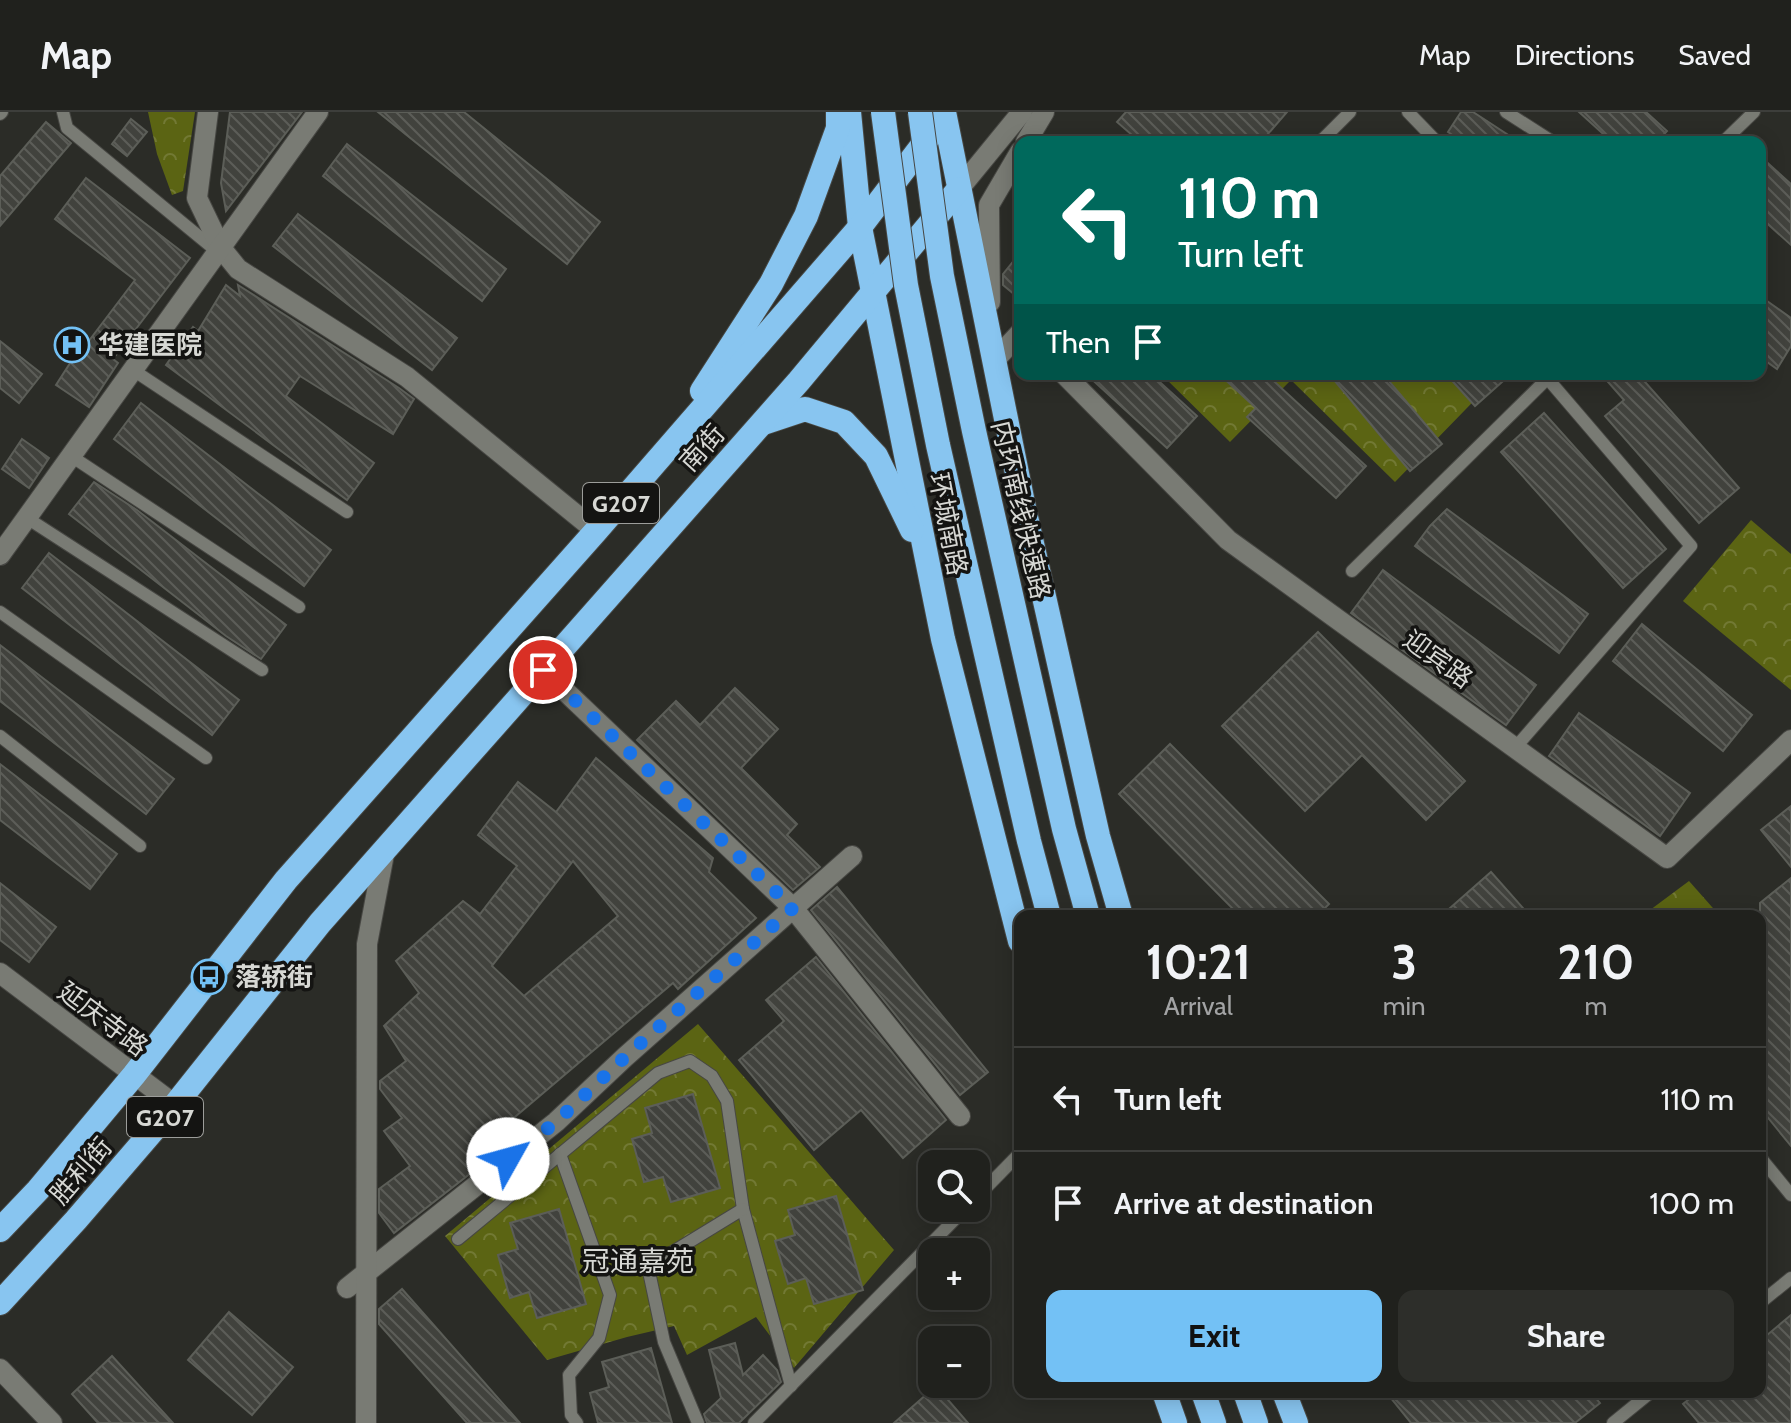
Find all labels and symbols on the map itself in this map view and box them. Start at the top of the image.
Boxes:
hospital icon: 华建医院 [53,326,91,364]
place label: 华建医院 [98,329,202,361]
street label: 南街 [673,418,731,478]
street label: 内环南线快速路 [985,418,1057,602]
street label: 环城南路 [922,470,974,578]
road number: G207 [583,483,659,523]
street label: 迎宾路 [1397,623,1479,695]
pin [509,636,577,704]
bus stop icon: 落轿街 [190,958,228,996]
place label: 落轿街 [235,961,313,993]
street label: 延庆寺路 [52,975,154,1063]
road number: G207 [127,1097,203,1137]
position arrow [466,1117,550,1201]
street label: 胜利街 [43,1131,119,1211]
district label: 冠通嘉苑 [582,1244,694,1278]

